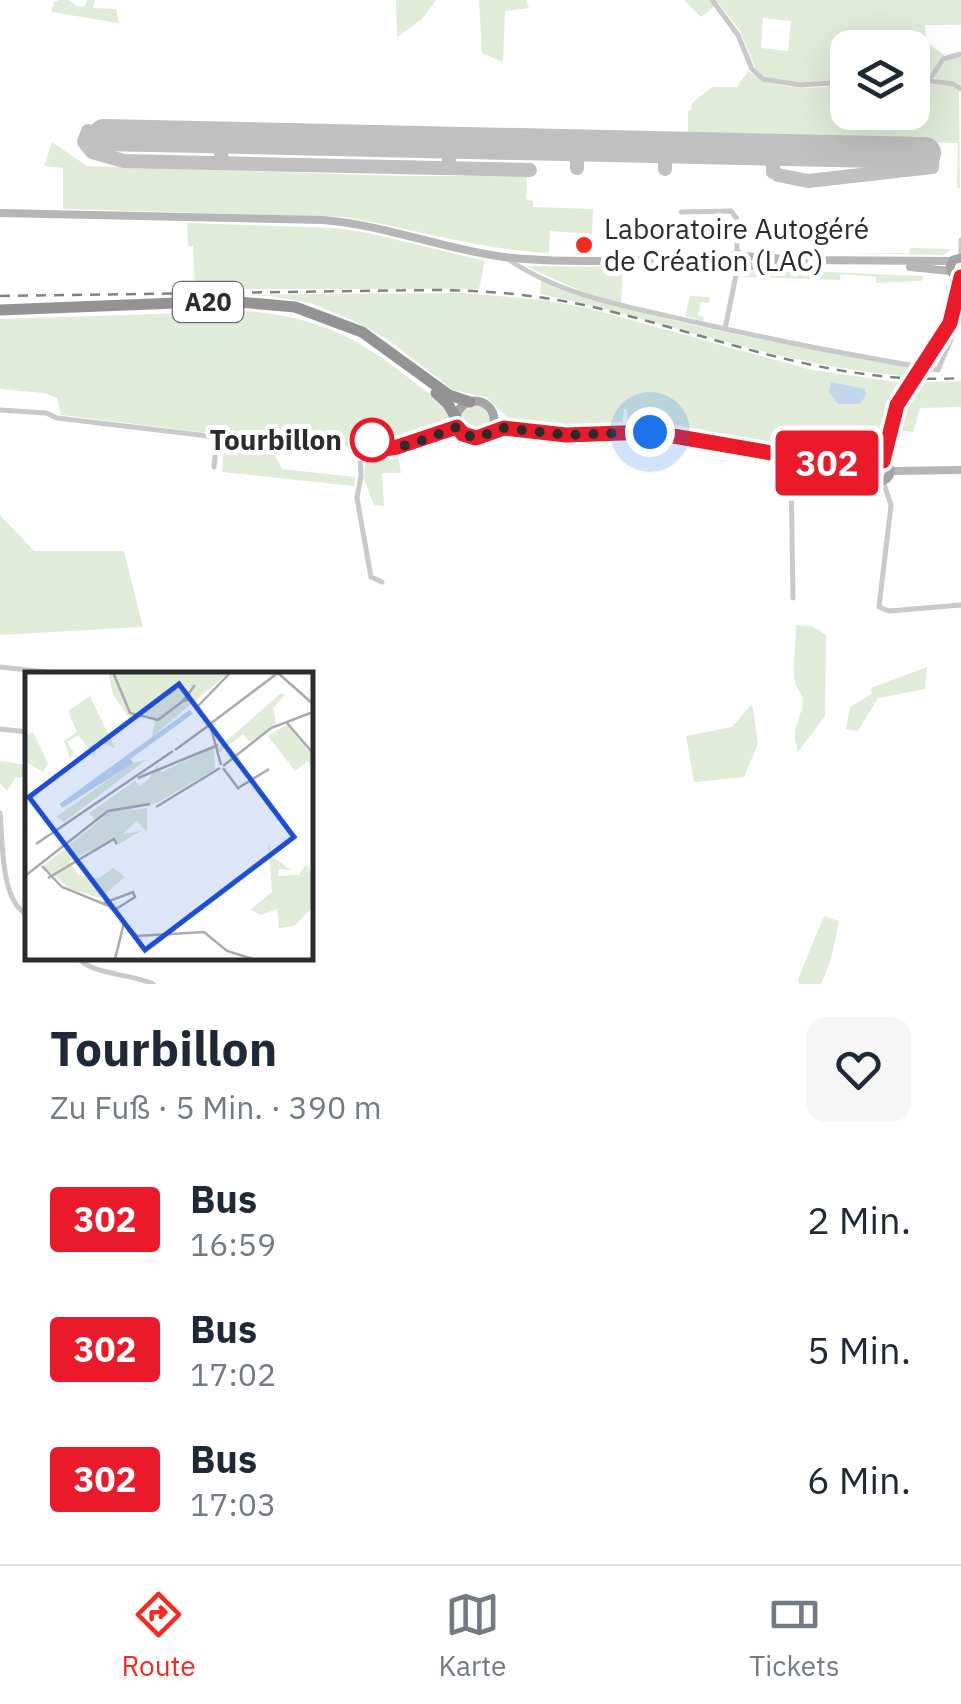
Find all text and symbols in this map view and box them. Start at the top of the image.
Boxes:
map controls [830,30,930,130]
button: layers [830,30,930,130]
place label: Laboratoire Autogéré de Création (LAC) [604,210,869,279]
marker: Laboratoire Autogéré de Création (LAC) [573,234,595,256]
road number: A20 [173,282,243,322]
your location [625,407,675,457]
marker: Tourbillon [351,419,393,461]
place label: Tourbillon [209,421,342,458]
line badge: 302 [770,430,884,496]
text: 302 [795,440,859,486]
inset map [25,672,312,959]
text: Tourbillon [50,1017,277,1079]
button: heart [806,1017,911,1122]
text: Zu Fuß · 5 Min. · 390 m [50,1086,382,1128]
text: Bus [190,1174,257,1223]
text: 2 Min. [807,1195,911,1244]
text: 302 [73,1196,137,1242]
text: 16:59 [190,1223,276,1265]
text: Bus [190,1304,257,1353]
text: 5 Min. [807,1325,911,1374]
text: 302 [73,1326,137,1372]
text: 17:02 [190,1353,276,1395]
text: Bus [190,1434,257,1483]
text: 6 Min. [807,1455,911,1504]
text: 302 [73,1456,137,1502]
text: 17:03 [190,1483,276,1525]
tab: Route [121,1587,196,1684]
tab: Karte [439,1587,506,1684]
tab: Tickets [749,1587,840,1684]

